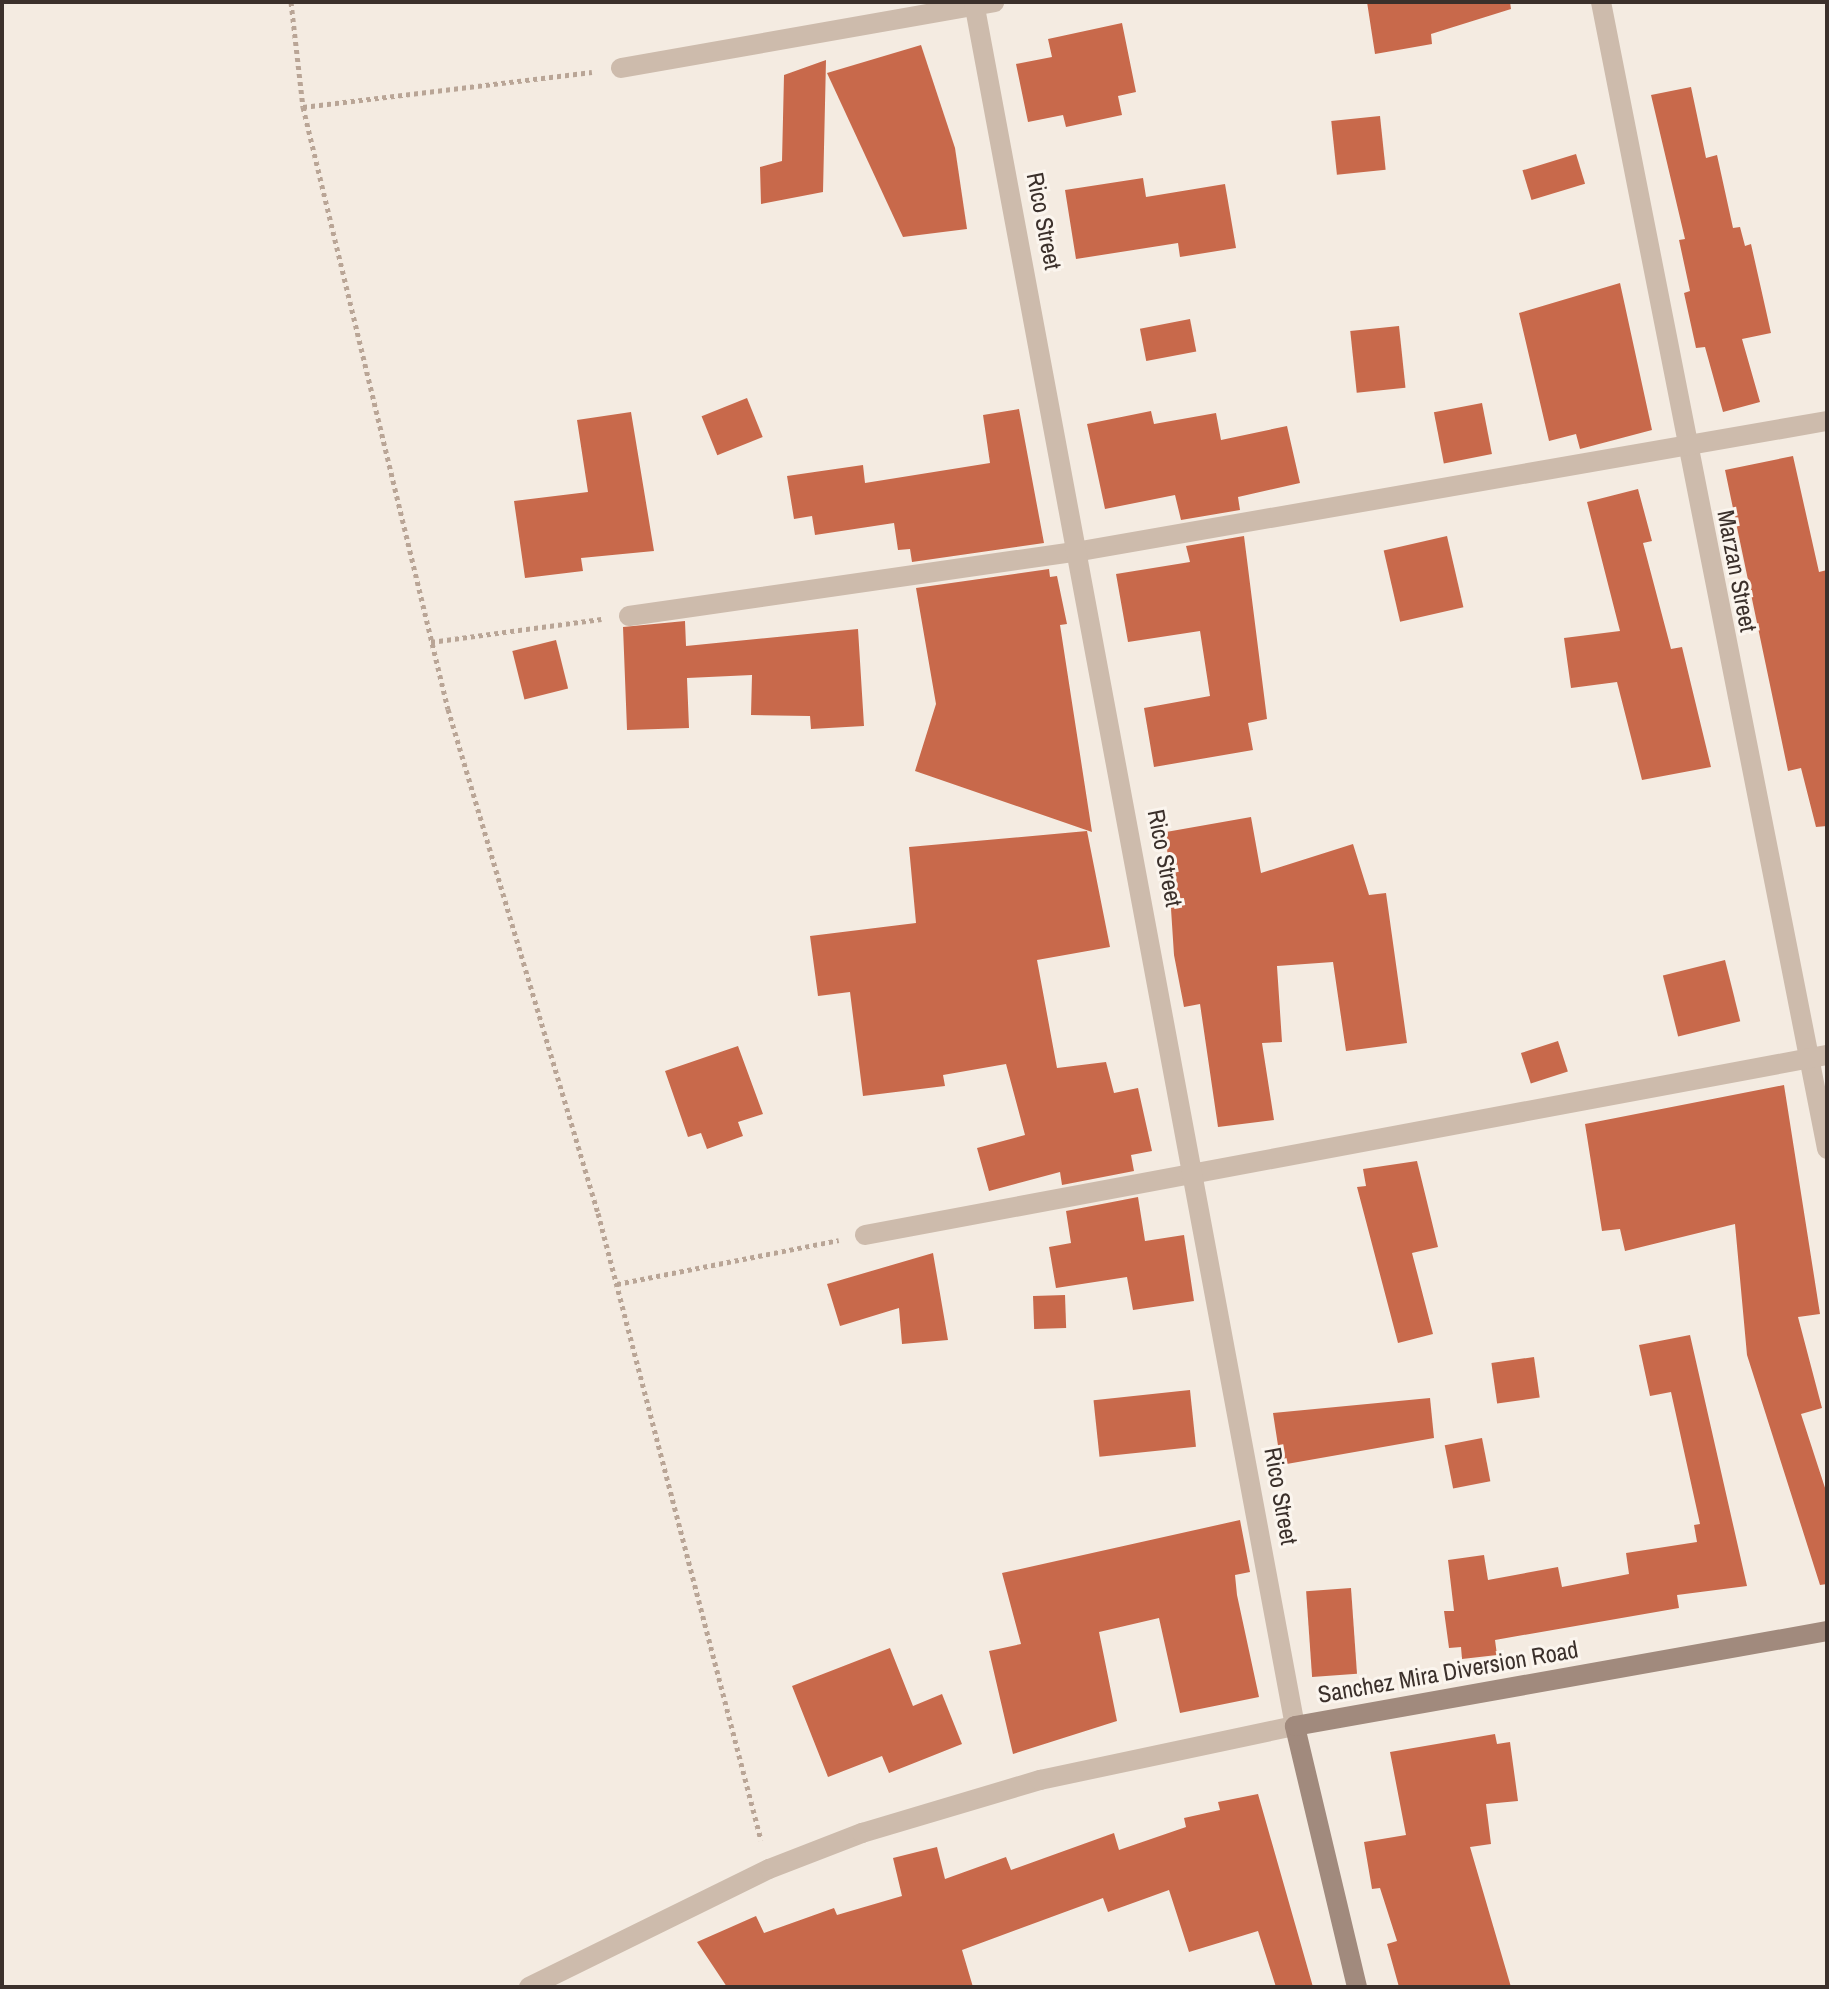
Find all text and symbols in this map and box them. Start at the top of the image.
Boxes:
street label: Rico Street [1020,170,1068,272]
street label: Marzan Street [1711,508,1763,634]
street label: Rico Street [1141,807,1189,909]
street label: Rico Street [1258,1445,1304,1547]
street label: Sanchez Mira Diversion Road [1316,1635,1580,1709]

